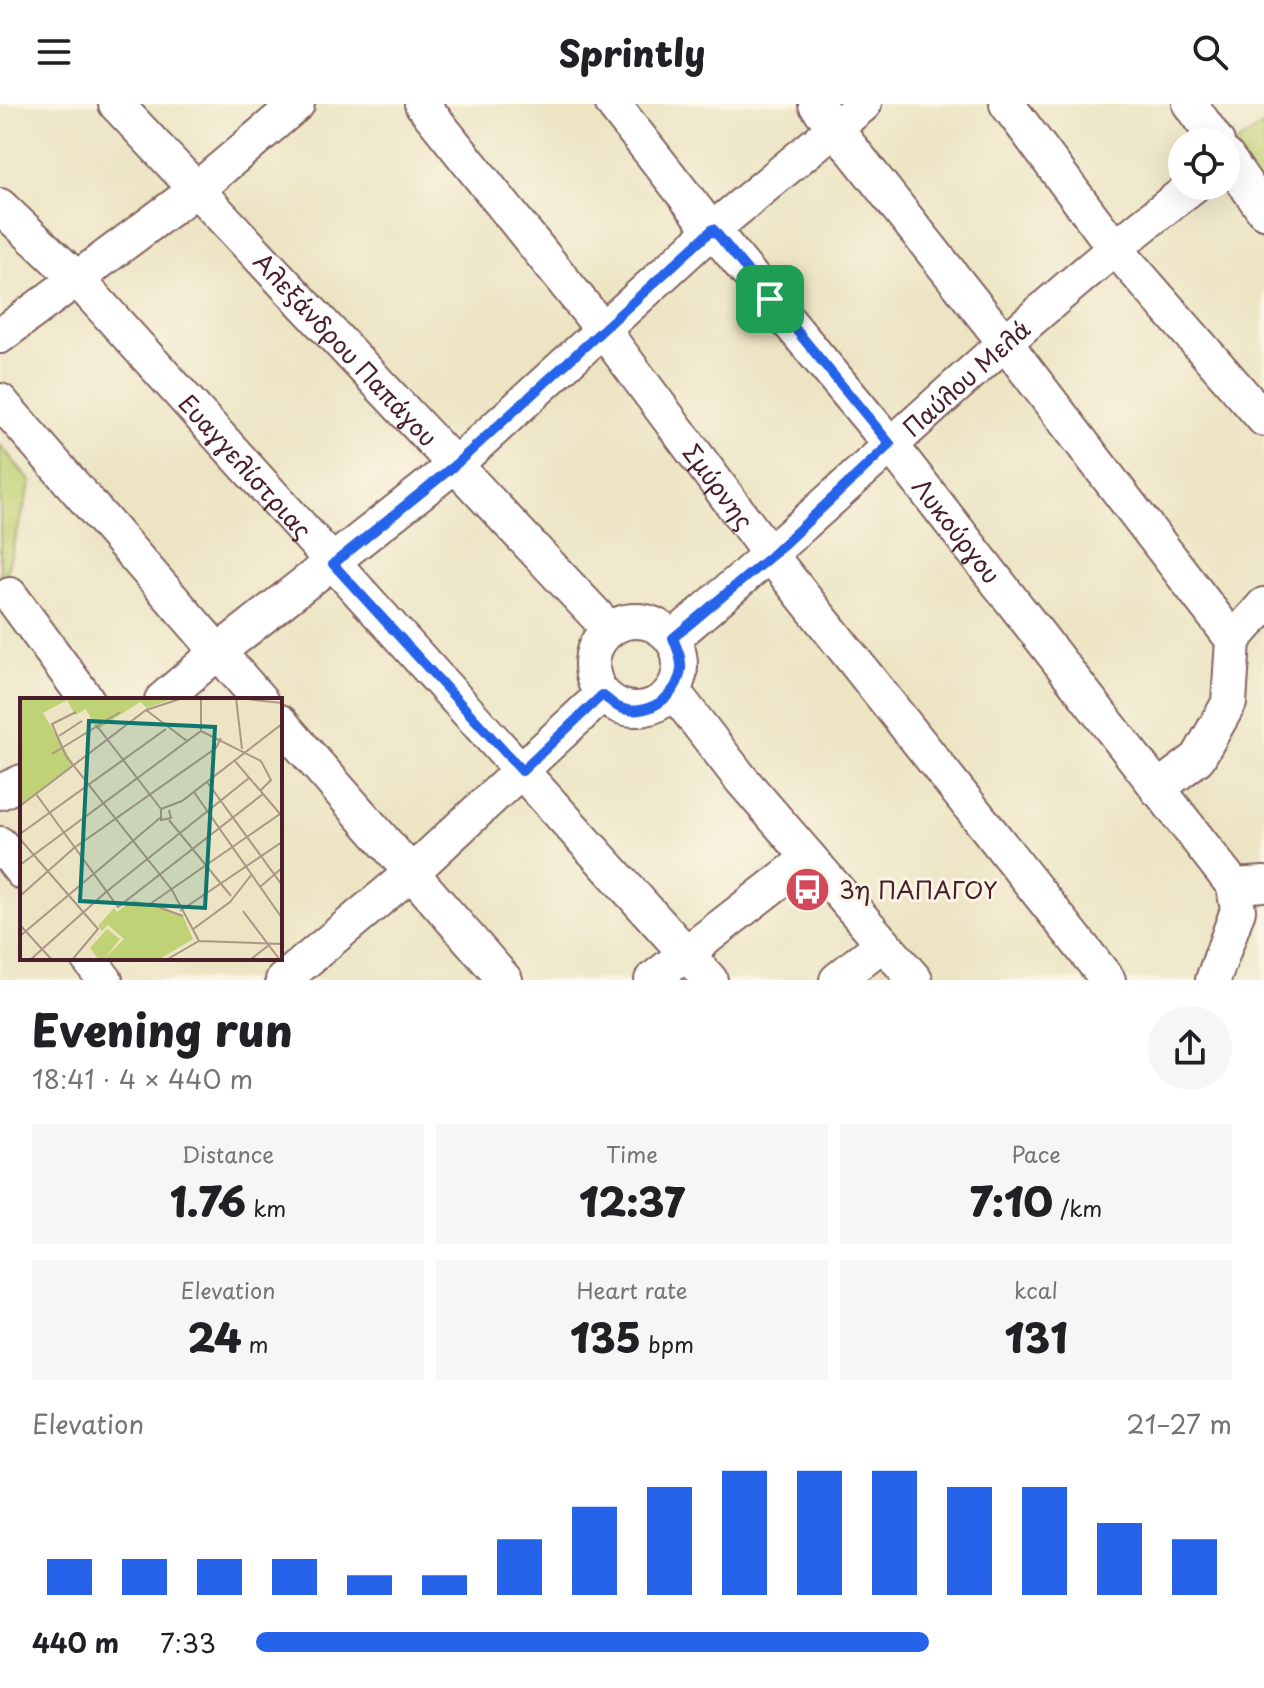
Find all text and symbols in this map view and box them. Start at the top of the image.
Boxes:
text: Sprintly [559,25,705,79]
icon: menu [32,30,76,74]
icon: search [1188,30,1232,74]
map controls [1168,128,1240,200]
button: locate [1168,128,1240,200]
street label: Αλεξάνδρου Παπάγου [246,244,446,454]
pin [736,265,804,333]
icon: arrive [748,277,792,321]
street label: Παύλου Μελά [894,311,1038,444]
street label: Ευαγγελίστριας [171,386,321,546]
street label: Σμύρνης [675,436,763,536]
street label: Λυκούργου [905,470,1010,591]
inset map [20,698,282,960]
bus stop icon: 3η ΠΑΠΑΓΟΥ [784,865,832,913]
place label: 3η ΠΑΠΑΓΟΥ [839,871,998,907]
text: Evening run [32,996,293,1062]
button: share [1148,1006,1232,1090]
text: 18:41 · 4 × 440 m [32,1059,253,1098]
text: Distance [182,1137,274,1170]
text: Time [606,1137,658,1170]
text: Pace [1011,1137,1061,1170]
text: 1.76 [170,1170,246,1231]
text: 12:37 [579,1170,685,1231]
text: 7:10 [970,1170,1053,1231]
text: km [246,1191,286,1224]
text: /km [1053,1191,1102,1224]
text: Elevation [181,1273,275,1306]
text: Heart rate [576,1273,688,1306]
text: kcal [1014,1273,1058,1306]
text: 24 [187,1306,241,1367]
text: 135 [570,1306,641,1367]
text: 131 [1005,1306,1067,1367]
text: m [241,1327,269,1360]
text: bpm [641,1327,694,1360]
text: Elevation [32,1404,144,1443]
text: 21–27 m [1126,1404,1232,1443]
text: 440 m [32,1623,119,1662]
text: 7:33 [160,1623,216,1662]

